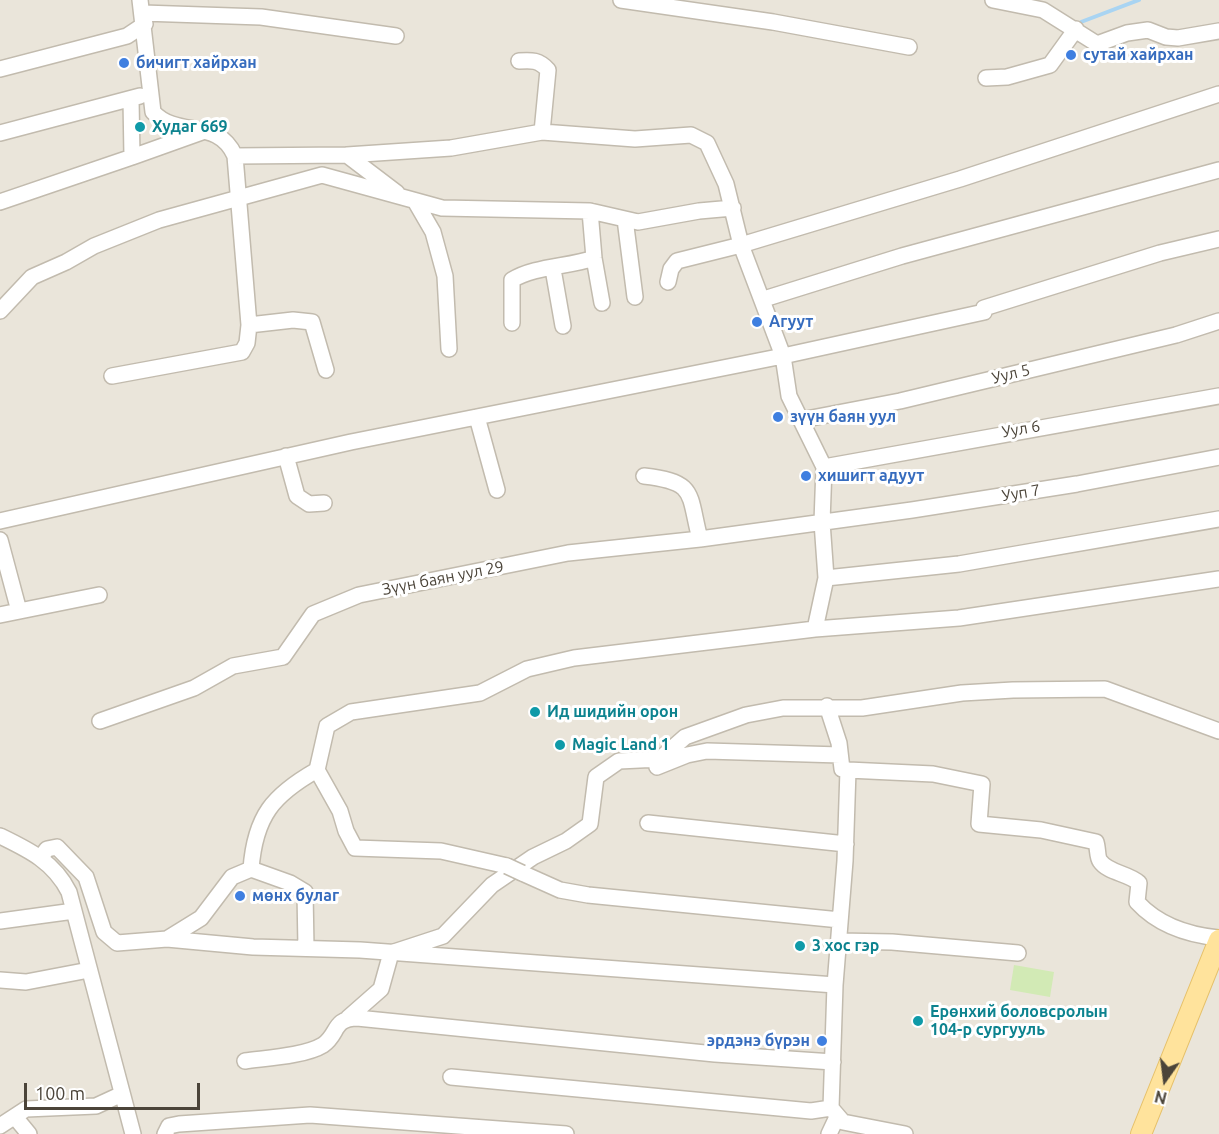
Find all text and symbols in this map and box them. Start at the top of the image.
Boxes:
place label: сутай хайрхан [1083,45,1194,65]
marker: сутай хайрхан [1064,48,1078,62]
place label: бичигт хайрхан [136,53,257,73]
marker: бичигт хайрхан [117,56,131,70]
place label: Худаг 669 [152,117,228,137]
marker: Худаг 669 [133,120,147,134]
place label: Агуут [769,312,813,332]
marker: Агуут [750,315,764,329]
street label: Уул 5 [990,360,1032,388]
place label: зүүн баян уул [790,407,896,427]
marker: зүүн баян уул [771,410,785,424]
street label: Уул 6 [1000,416,1042,442]
place label: хишигт адуут [818,466,924,486]
marker: хишигт адуут [799,469,813,483]
street label: Ууп 7 [1000,480,1042,506]
street label: Зүүн баян уул 29 [380,557,506,599]
place label: Ид шидийн орон [547,702,678,722]
marker: Ид шидийн орон [528,705,542,719]
place label: Magic Land 1 [572,735,670,755]
marker: Magic Land 1 [553,738,567,752]
place label: мөнх булаг [252,886,339,906]
marker: мөнх булаг [233,889,247,903]
place label: 3 хос гэр [812,936,879,956]
marker: 3 хос гэр [793,939,807,953]
place label: Ерөнхий боловсролын 104-р сургууль [930,1002,1108,1040]
marker: Ерөнхий боловсролын 104-р сургууль [911,1014,925,1028]
place label: эрдэнэ бүрэн [707,1031,810,1051]
marker: эрдэнэ бүрэн [815,1034,829,1048]
north arrow [1135,1050,1195,1110]
scale bar [27,1071,202,1109]
text: 100 m [35,1083,85,1103]
text: N [1153,1087,1169,1108]

